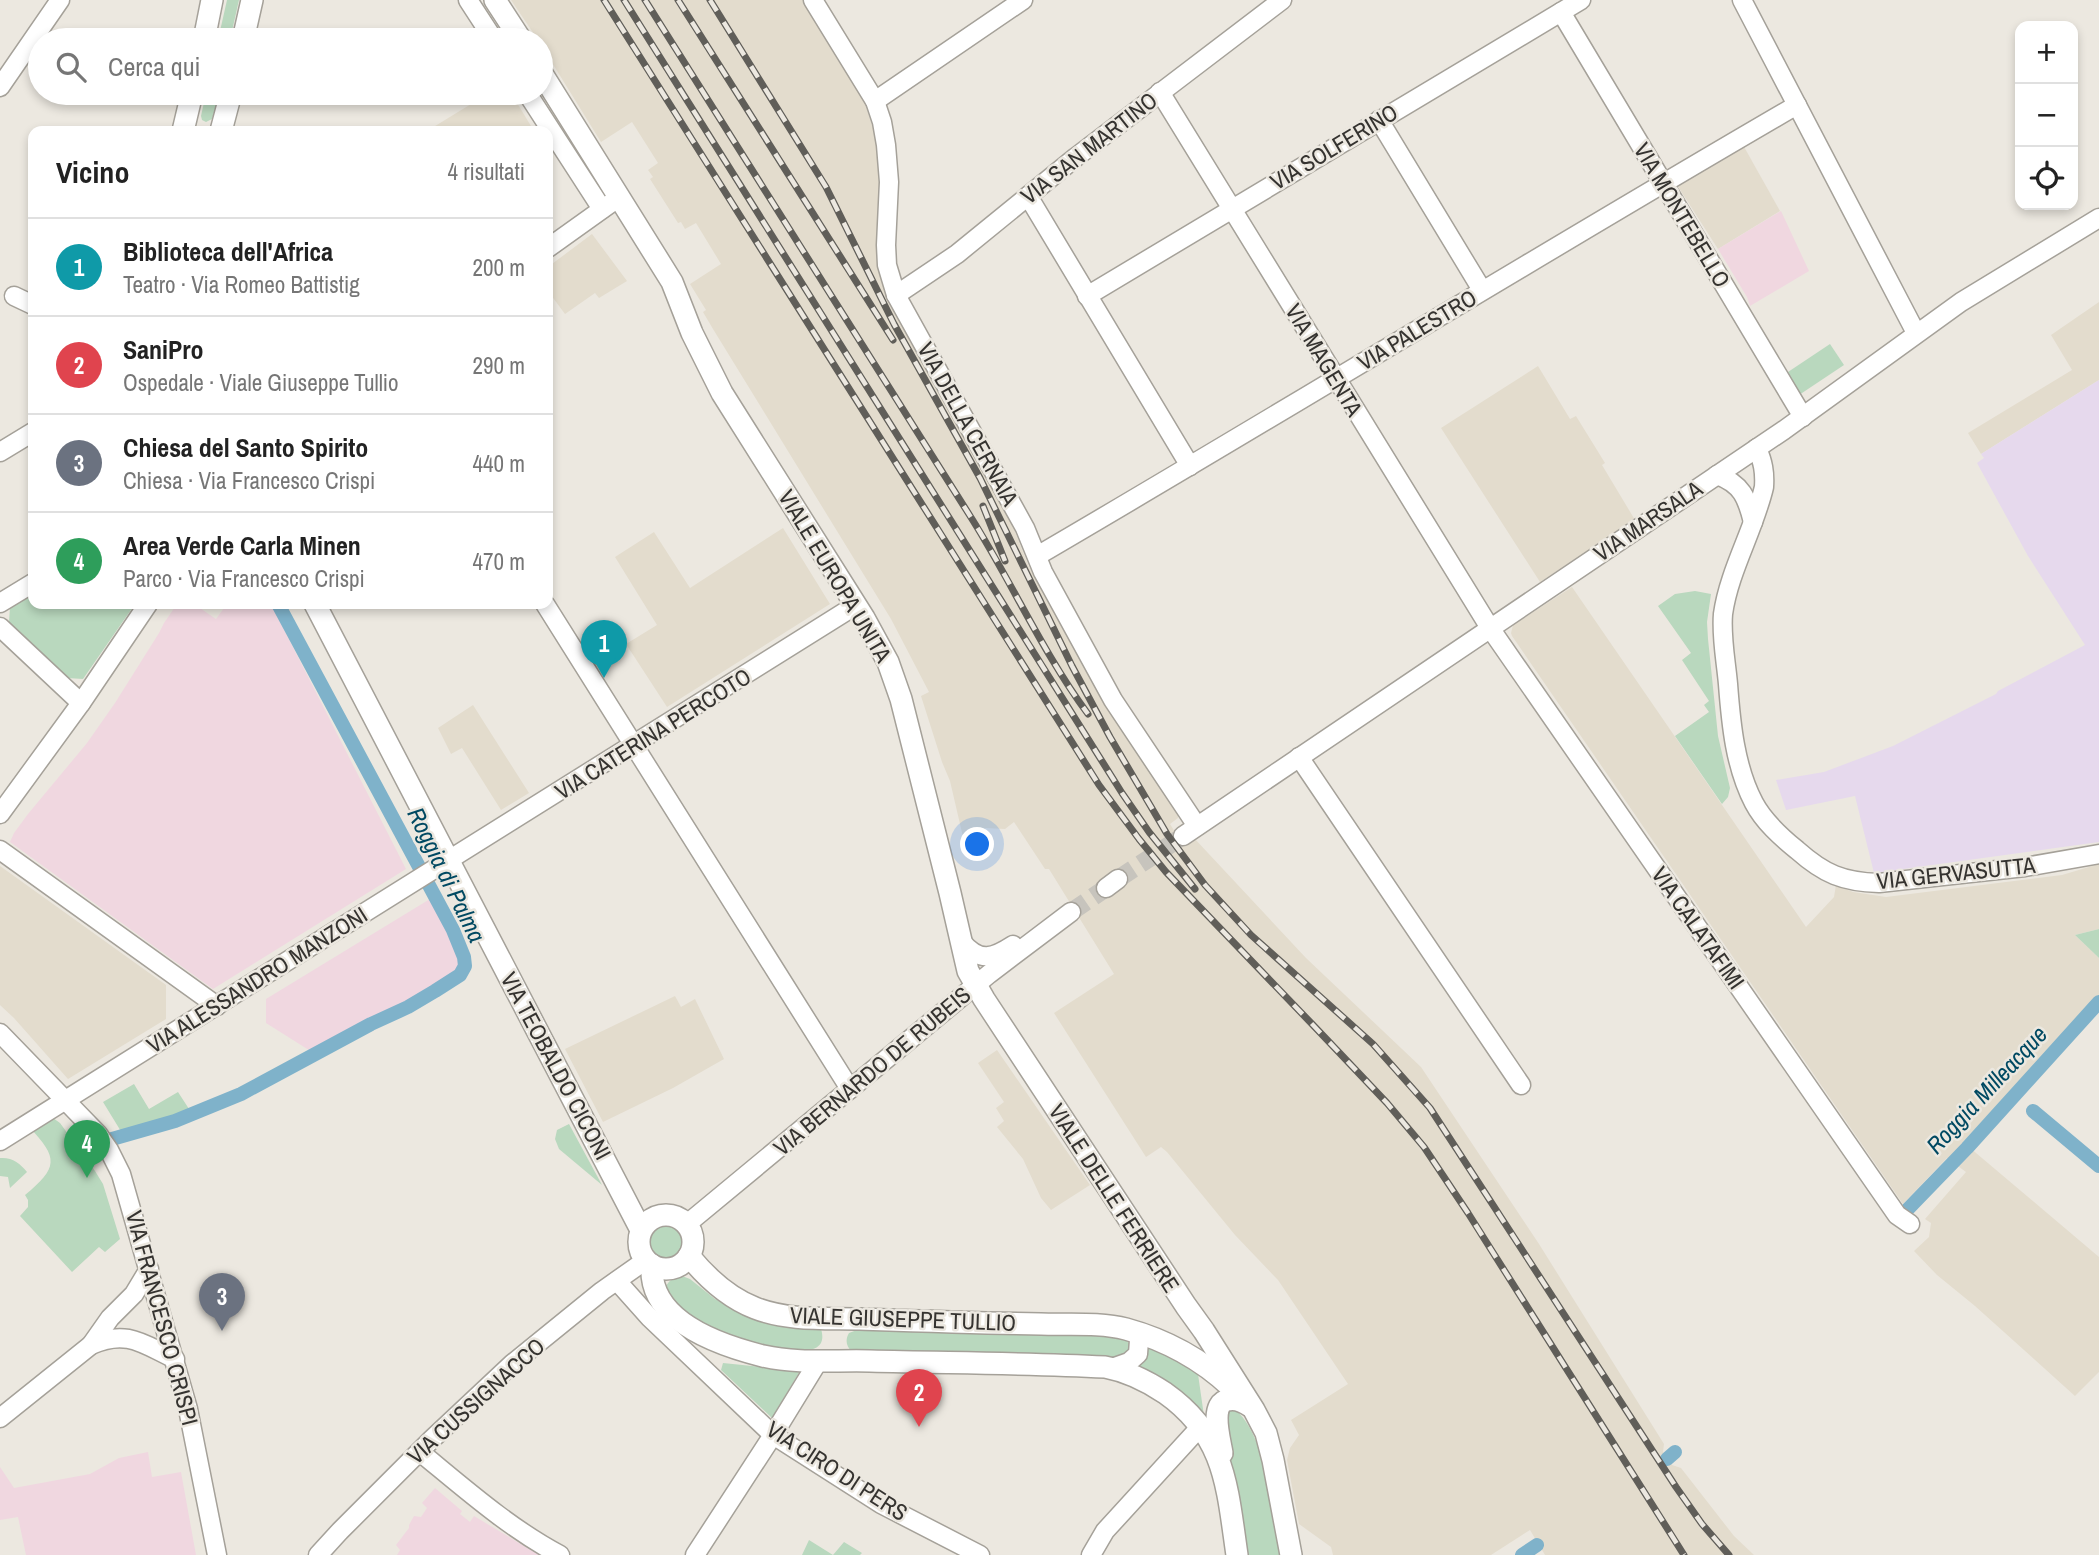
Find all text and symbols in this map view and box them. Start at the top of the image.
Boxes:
map controls [2015,21,2078,210]
button: + [2015,21,2078,84]
search box [28,28,553,105]
icon: search [52,48,90,86]
text: Cerca qui [108,49,200,84]
button: − [2015,84,2078,147]
street label: VIA SAN MARTINO [1014,85,1163,211]
street label: VIA SOLFERINO [1264,96,1403,197]
street label: VIA MONTEBELLO [1627,137,1738,293]
button: locate [2015,147,2078,210]
text: Vicino [56,152,129,192]
text: 4 risultati [447,156,525,187]
text: Biblioteca dell'Africa [123,234,333,269]
text: 1 [74,252,84,283]
text: 200 m [473,252,525,283]
text: Teatro · Via Romeo Battistig [123,269,360,300]
street label: VIA PALESTRO [1351,282,1482,377]
street label: VIA MAGENTA [1279,298,1371,422]
text: SaniPro [123,332,204,367]
street label: VIA DELLA CERNAIA [911,336,1026,511]
text: 2 [74,350,84,381]
text: 290 m [473,350,525,381]
text: Ospedale · Viale Giuseppe Tullio [123,367,399,398]
text: Chiesa del Santo Spirito [123,430,368,465]
text: 3 [74,448,84,479]
text: 440 m [473,448,525,479]
text: Chiesa · Via Francesco Crispi [123,465,375,496]
street label: VIA MARSALA [1587,473,1708,568]
street label: VIALE EUROPA UNITA [772,484,900,668]
text: Area Verde Carla Minen [123,528,361,563]
text: 4 [74,546,84,577]
text: 470 m [473,546,525,577]
text: Parco · Via Francesco Crispi [123,563,365,594]
pin: 1 [581,620,627,678]
street label: VIA CATERINA PERCOTO [549,661,757,807]
water label: Roggia di Palma [400,802,493,948]
your location [960,827,994,861]
street label: VIA GERVASUTTA [1875,849,2037,896]
street label: VIA CALATAFIMI [1645,860,1752,995]
street label: VIA ALESSANDRO MANZONI [141,899,373,1060]
street label: VIA TEOBALDO CICONI [494,967,619,1165]
street label: VIA BERNARDO DE RUBEIS [767,979,977,1162]
water label: Roggia Milleacque [1919,1018,2054,1160]
street label: VIALE DELLE FERRIERE [1042,1097,1187,1298]
pin: 4 [64,1120,110,1178]
street label: VIA FRANCESCO CRISPI [119,1207,206,1429]
pin: 3 [199,1273,245,1331]
street label: VIALE GIUSEPPE TULLIO [789,1299,1017,1338]
street label: VIA CUSSIGNACCO [400,1331,551,1471]
pin: 2 [896,1369,942,1427]
street label: VIA CIRO DI PERS [761,1413,914,1528]

